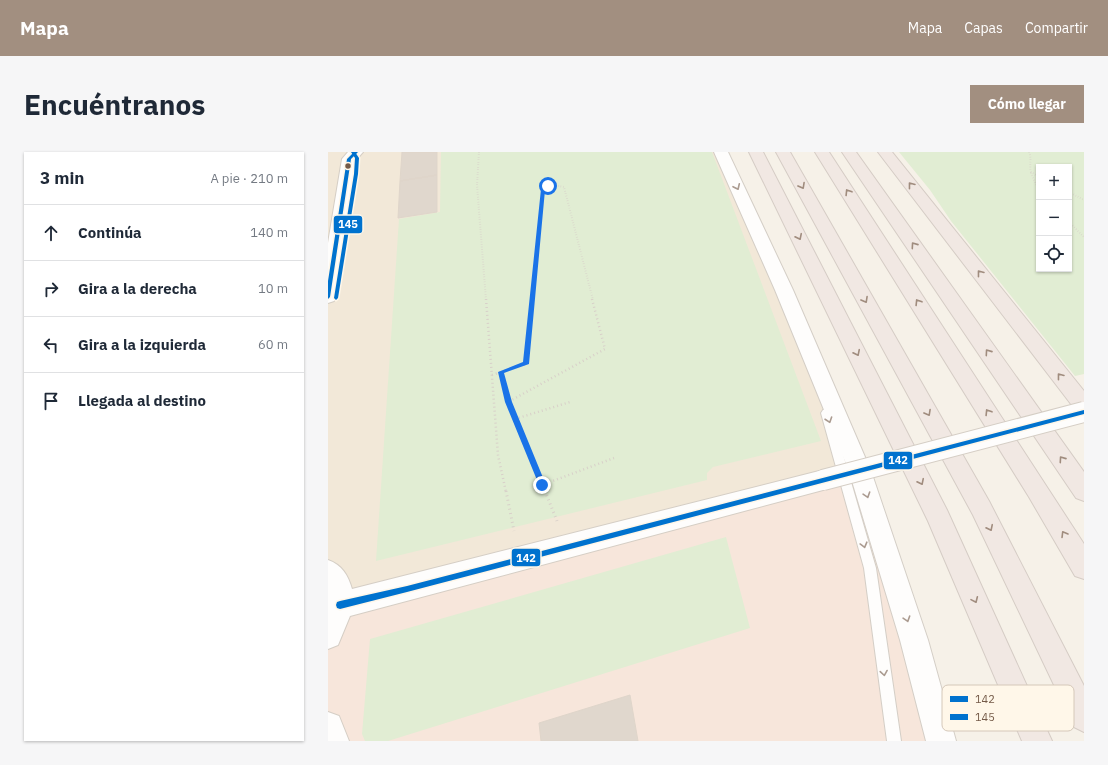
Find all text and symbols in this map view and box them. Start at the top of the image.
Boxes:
text: Mapa [20,16,69,40]
text: Mapa [908,19,942,37]
text: Capas [964,19,1003,37]
text: Compartir [1025,19,1088,37]
button: Cómo llegar [970,85,1084,123]
text: Encuéntranos [24,86,205,123]
unlabelled marker [343,161,353,171]
map controls [1036,164,1072,272]
button: + [1036,164,1072,200]
text: 3 min [40,167,84,189]
text: A pie · 210 m [210,170,288,187]
route start [539,177,557,195]
one-way arrow [797,182,805,189]
one-way arrow [909,182,916,189]
one-way arrow [732,183,740,191]
one-way arrow [845,189,853,196]
button: − [1036,200,1072,236]
line badge: 145 [333,215,363,234]
text: 145 [338,217,358,231]
icon: ahead [40,222,62,244]
text: Continúa [78,223,142,242]
text: 140 m [250,224,288,241]
one-way arrow [794,233,802,240]
button: locate [1036,236,1072,272]
one-way arrow [911,242,919,249]
one-way arrow [978,271,985,278]
icon: right [40,278,62,300]
text: Gira a la derecha [78,279,197,298]
text: 10 m [258,280,288,297]
one-way arrow [860,296,868,303]
one-way arrow [915,299,923,306]
icon: left [40,334,62,356]
text: Gira a la izquierda [78,335,206,354]
text: 60 m [258,336,288,353]
one-way arrow [852,349,860,356]
one-way arrow [985,349,993,356]
one-way arrow [1058,373,1065,380]
icon: arrive [40,390,62,412]
text: Llegada al destino [78,391,206,410]
one-way arrow [923,409,931,416]
one-way arrow [985,409,992,416]
one-way arrow [824,416,832,423]
line badge: 142 [883,451,913,470]
text: 142 [888,453,908,467]
one-way arrow [1060,456,1067,463]
route end [533,476,551,494]
one-way arrow [916,478,924,485]
one-way arrow [863,491,871,498]
one-way arrow [985,523,993,531]
one-way arrow [1061,531,1069,538]
one-way arrow [859,541,868,548]
line badge: 142 [511,548,541,567]
text: 142 [516,551,536,565]
one-way arrow [970,596,978,604]
one-way arrow [902,615,911,622]
one-way arrow [879,670,887,676]
legend [942,685,1074,731]
text: 142 [975,692,995,706]
text: 145 [975,710,995,724]

